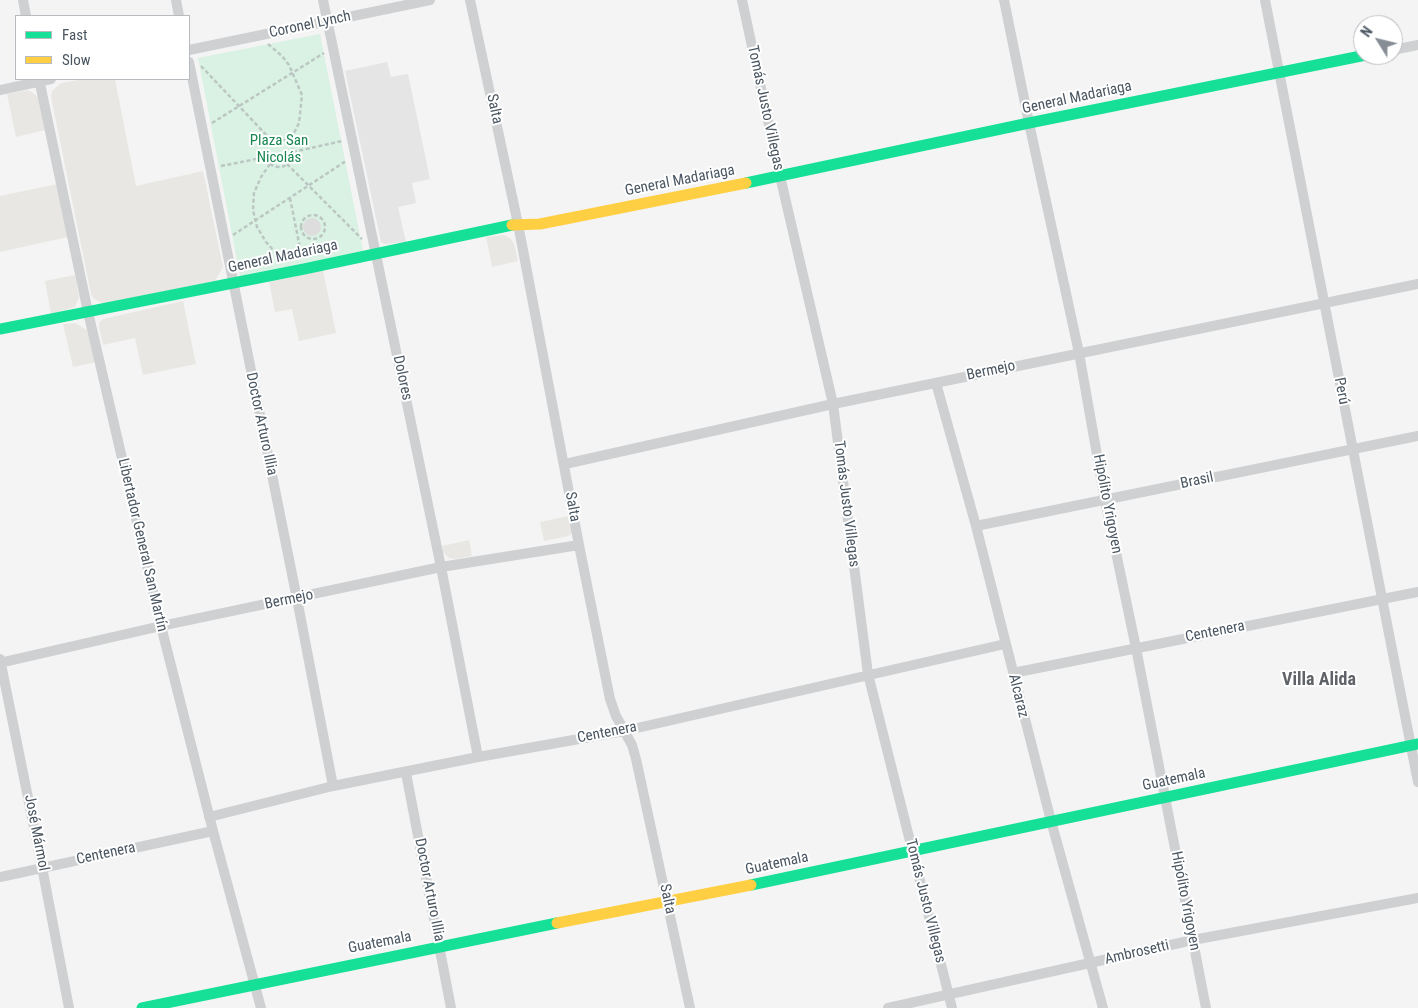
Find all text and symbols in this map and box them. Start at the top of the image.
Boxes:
street label: Coronel Lynch [268,8,352,42]
legend [15,15,190,80]
north arrow [1353,15,1403,65]
text: N [1358,24,1376,40]
text: Fast [62,26,87,44]
street label: Tomás Justo Villegas [743,44,787,172]
text: Slow [62,51,91,69]
street label: General Madariaga [1021,78,1133,118]
street label: Salta [482,92,506,126]
park label: Plaza San Nicolás [250,132,308,167]
street label: General Madariaga [624,162,736,200]
street label: General Madariaga [227,237,339,277]
street label: Dolores [388,354,416,402]
street label: Bermejo [965,357,1017,385]
street label: Doctor Arturo Illia [241,371,281,477]
street label: Perú [1330,376,1352,406]
street label: Tomás Justo Villegas [829,440,863,568]
street label: Hipólito Yrigoyen [1089,453,1125,555]
street label: Libertador General San Martín [113,457,171,633]
street label: Brasil [1179,469,1215,493]
street label: Salta [561,491,583,523]
street label: Bermejo [263,586,315,614]
street label: Centenera [1184,617,1246,647]
district label: Villa Alida [1282,669,1356,691]
street label: Alcaraz [1004,672,1032,720]
street label: Centenera [576,718,638,748]
street label: Guatemala [1141,765,1207,795]
street label: José Mármol [20,793,52,873]
street label: Doctor Arturo Illia [410,837,448,943]
street label: Tomás Justo Villegas [901,837,949,965]
street label: Centenera [75,839,137,869]
street label: Guatemala [744,849,810,879]
street label: Hipólito Yrigoyen [1167,850,1203,952]
street label: Salta [655,882,679,916]
street label: Guatemala [347,928,413,958]
street label: Ambrosetti [1103,937,1171,969]

